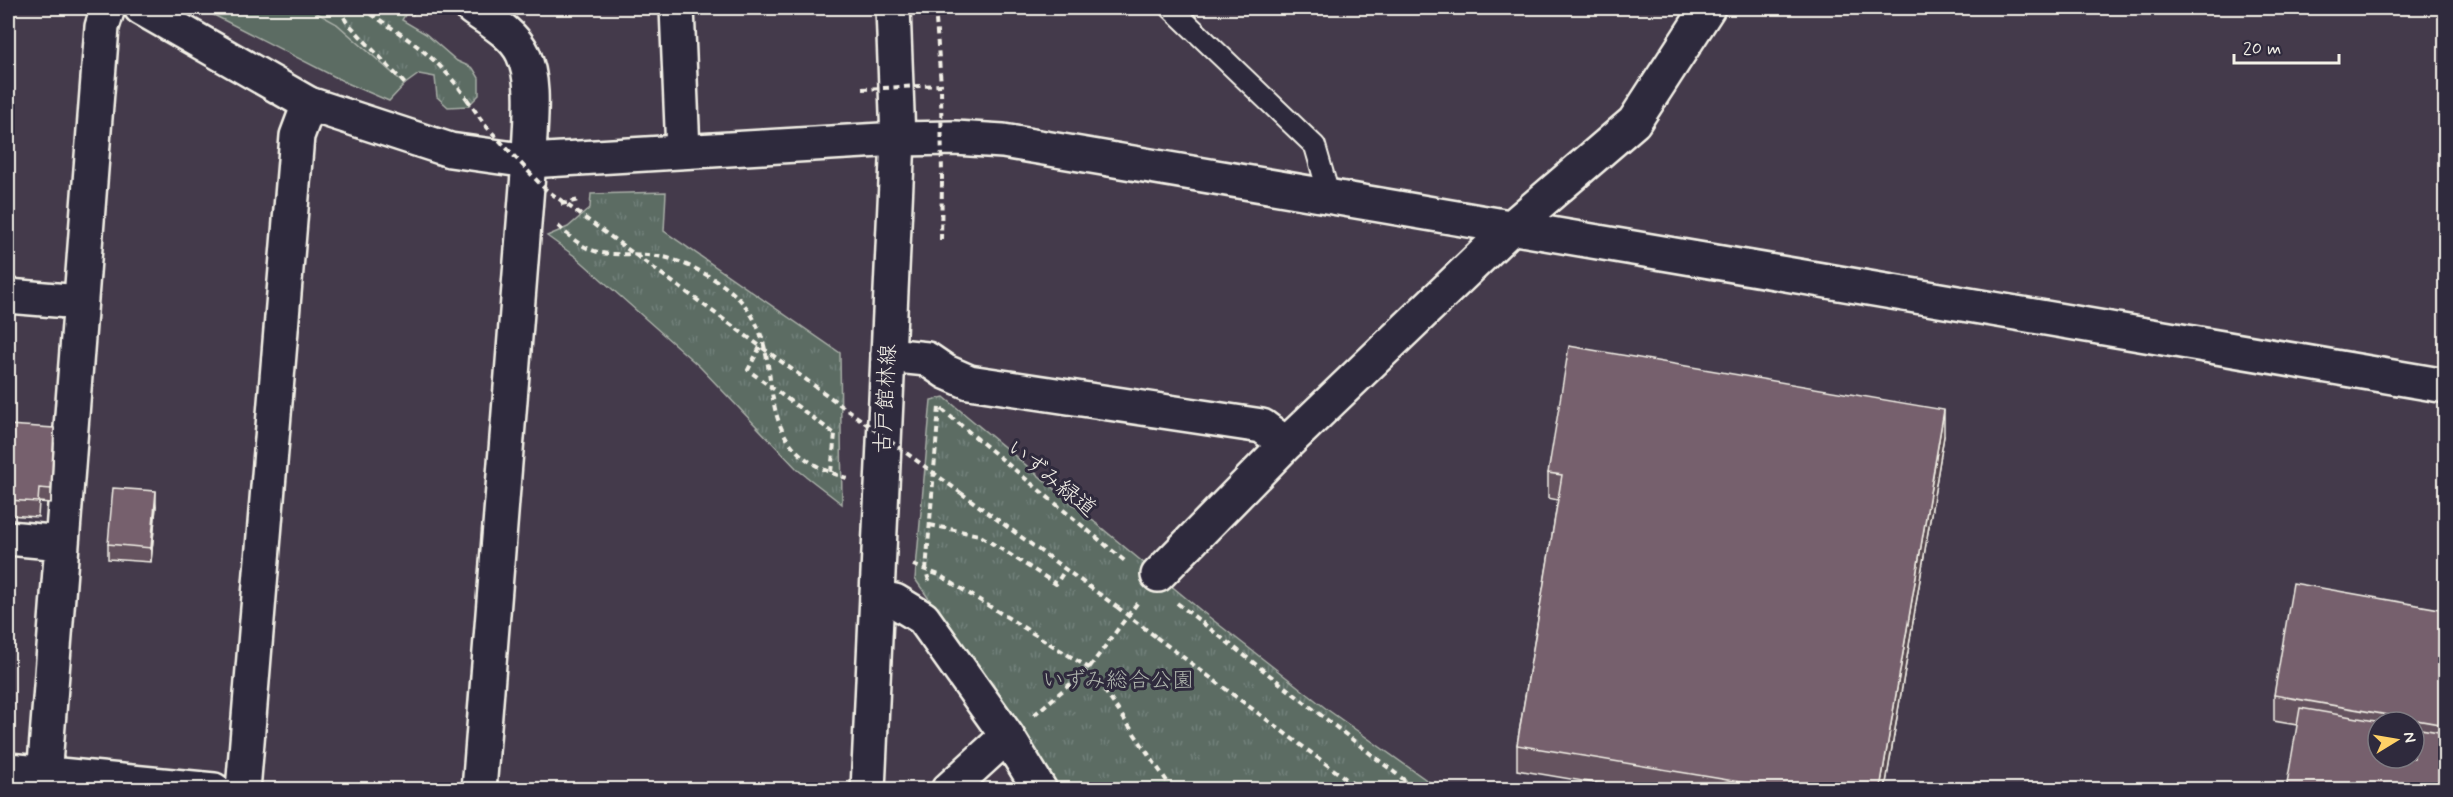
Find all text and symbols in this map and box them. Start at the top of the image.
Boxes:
scale bar [2234,27,2339,65]
text: 20 m [2243,37,2281,61]
street label: 古戸館林線 [869,343,903,455]
street label: いずみ緑道 [1000,434,1102,524]
park label: いずみ総合公園 [1042,667,1194,695]
north arrow [2366,710,2426,770]
text: N [2398,730,2421,745]

